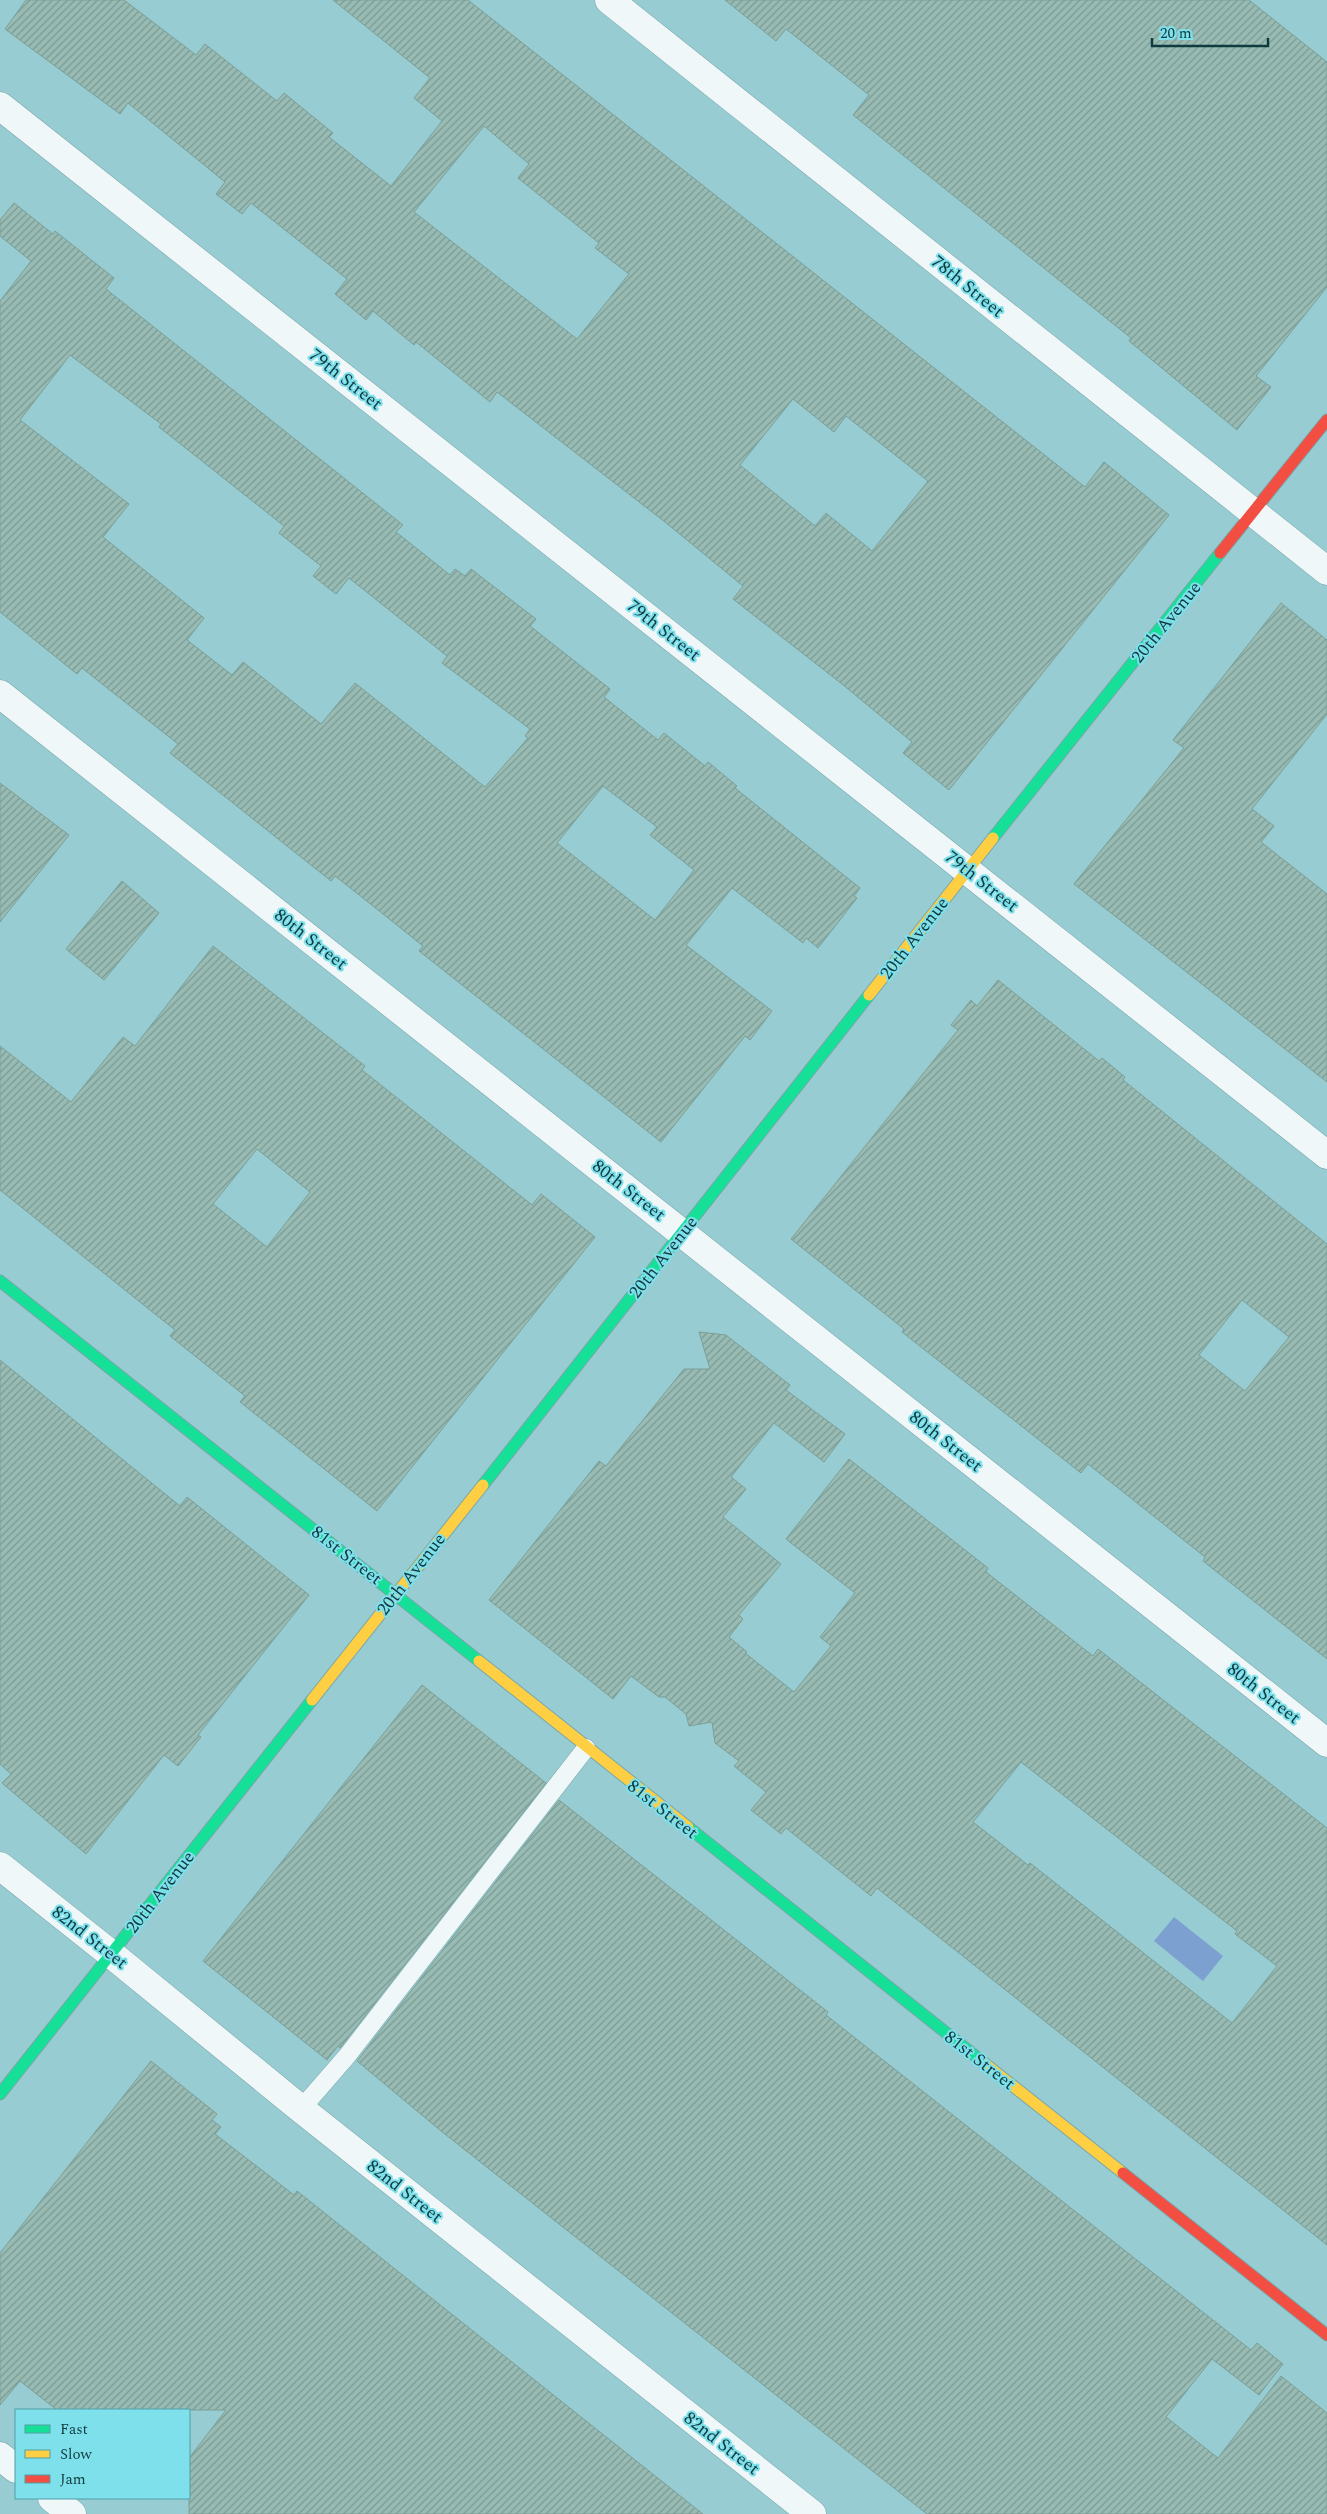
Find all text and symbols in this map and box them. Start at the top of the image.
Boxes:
scale bar [1152,15,1268,47]
text: 20 m [1160,22,1192,45]
street label: 78th Street [926,249,1010,324]
street label: 79th Street [303,342,388,417]
street label: 20th Avenue [1125,575,1208,669]
street label: 79th Street [621,593,706,668]
street label: 79th Street [939,844,1024,919]
street label: 20th Avenue [873,891,955,986]
street label: 80th Street [268,902,353,977]
street label: 80th Street [586,1153,671,1228]
street label: 20th Avenue [622,1210,704,1305]
street label: 80th Street [903,1404,988,1479]
street label: 81st Street [305,1519,388,1592]
street label: 20th Avenue [370,1527,452,1622]
street label: 80th Street [1221,1656,1306,1731]
street label: 81st Street [621,1773,704,1846]
street label: 20th Avenue [119,1845,201,1940]
street label: 82nd Street [46,1899,134,1976]
street label: 81st Street [938,2024,1021,2097]
street label: 82nd Street [361,2153,449,2230]
street label: 82nd Street [678,2405,766,2482]
legend [15,2409,190,2499]
text: Fast [60,2418,88,2441]
text: Slow [60,2443,92,2466]
text: Jam [60,2468,86,2491]

